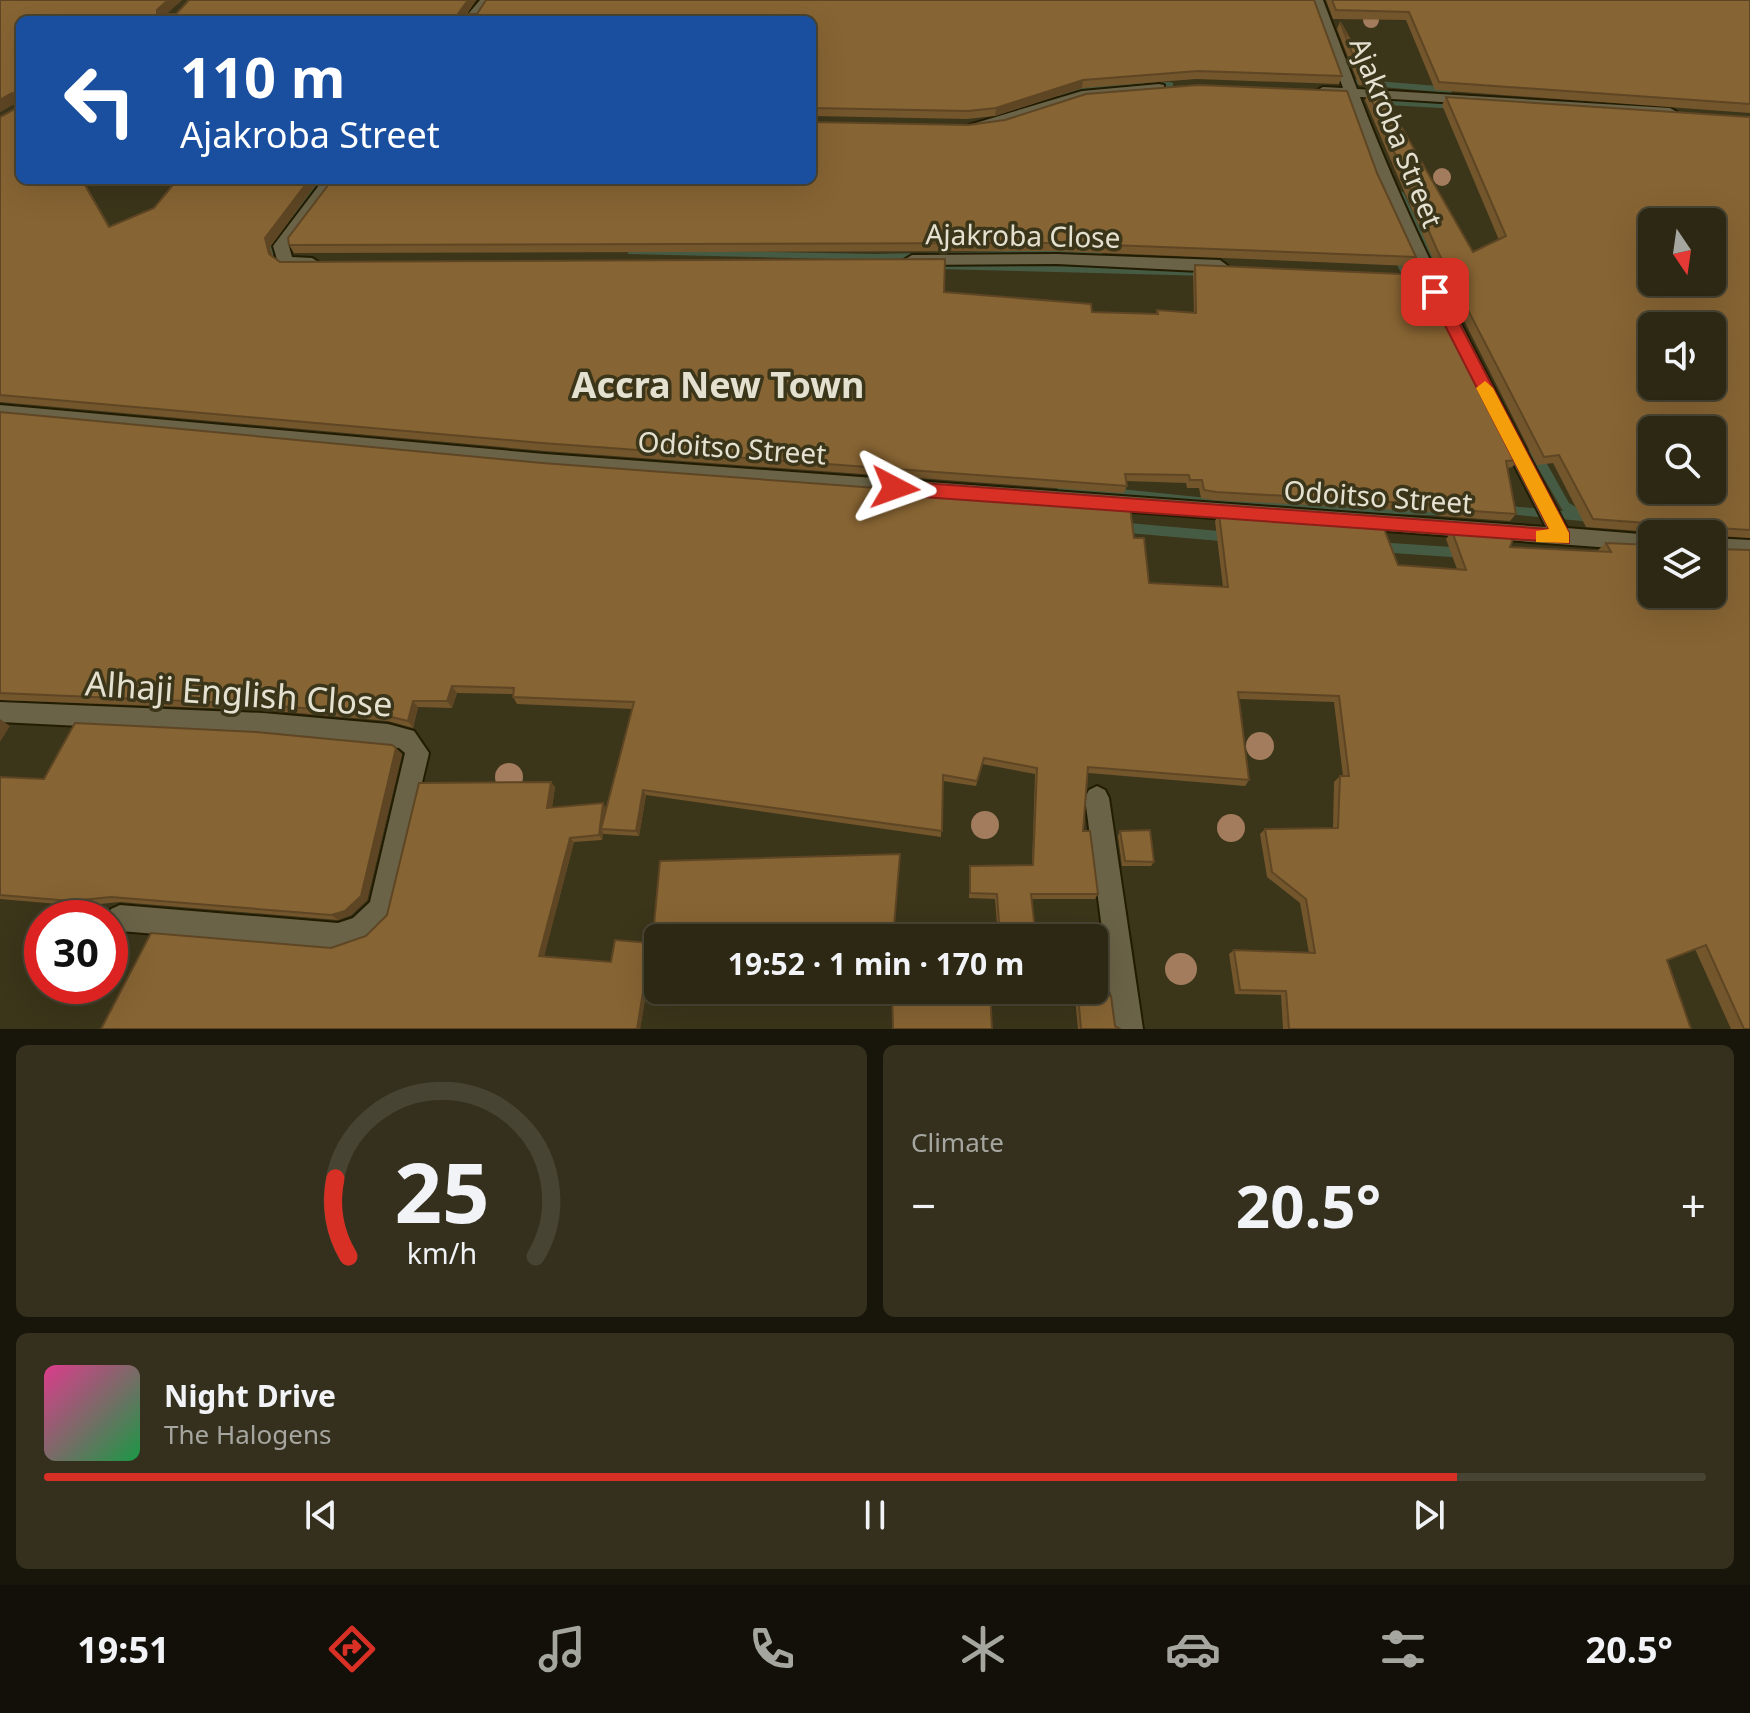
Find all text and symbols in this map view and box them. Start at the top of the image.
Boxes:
street label: Ajakroba Street [1342,31,1452,233]
text: 110 m [180,38,345,114]
icon: left [48,48,152,152]
text: Ajakroba Street [180,110,440,159]
north arrow [1638,208,1726,296]
map controls [1638,208,1726,608]
street label: Ajakroba Close [925,214,1121,256]
pin [1401,258,1469,326]
icon: arrive [1413,270,1457,314]
button: sound [1638,312,1726,400]
district label: Accra New Town [572,360,864,409]
button: search [1638,416,1726,504]
street label: Odoitso Street [636,421,828,473]
position arrow [853,446,937,530]
street label: Odoitso Street [1282,470,1474,522]
button: layers [1638,520,1726,608]
street label: Alhaji English Close [84,659,394,727]
speed limit sign: 30 [24,900,128,1004]
text: 19:52 · 1 min · 170 m [728,943,1024,984]
text: Climate [911,1124,1004,1160]
text: 25 [394,1134,489,1247]
text: 20.5° [1236,1164,1381,1246]
text: − [911,1175,936,1235]
text: + [1681,1175,1706,1235]
text: km/h [406,1233,477,1272]
text: Night Drive [164,1375,336,1416]
text: The Halogens [164,1416,331,1452]
icon: previous [299,1493,343,1537]
icon: pause [853,1493,897,1537]
icon: next [1407,1493,1451,1537]
icon: directions [324,1621,380,1677]
icon: music [534,1621,590,1677]
icon: phone [744,1621,800,1677]
icon: climate [955,1621,1011,1677]
icon: car [1165,1621,1221,1677]
icon: filters [1375,1621,1431,1677]
text: 19:51 [77,1625,170,1674]
text: 20.5° [1586,1625,1673,1674]

